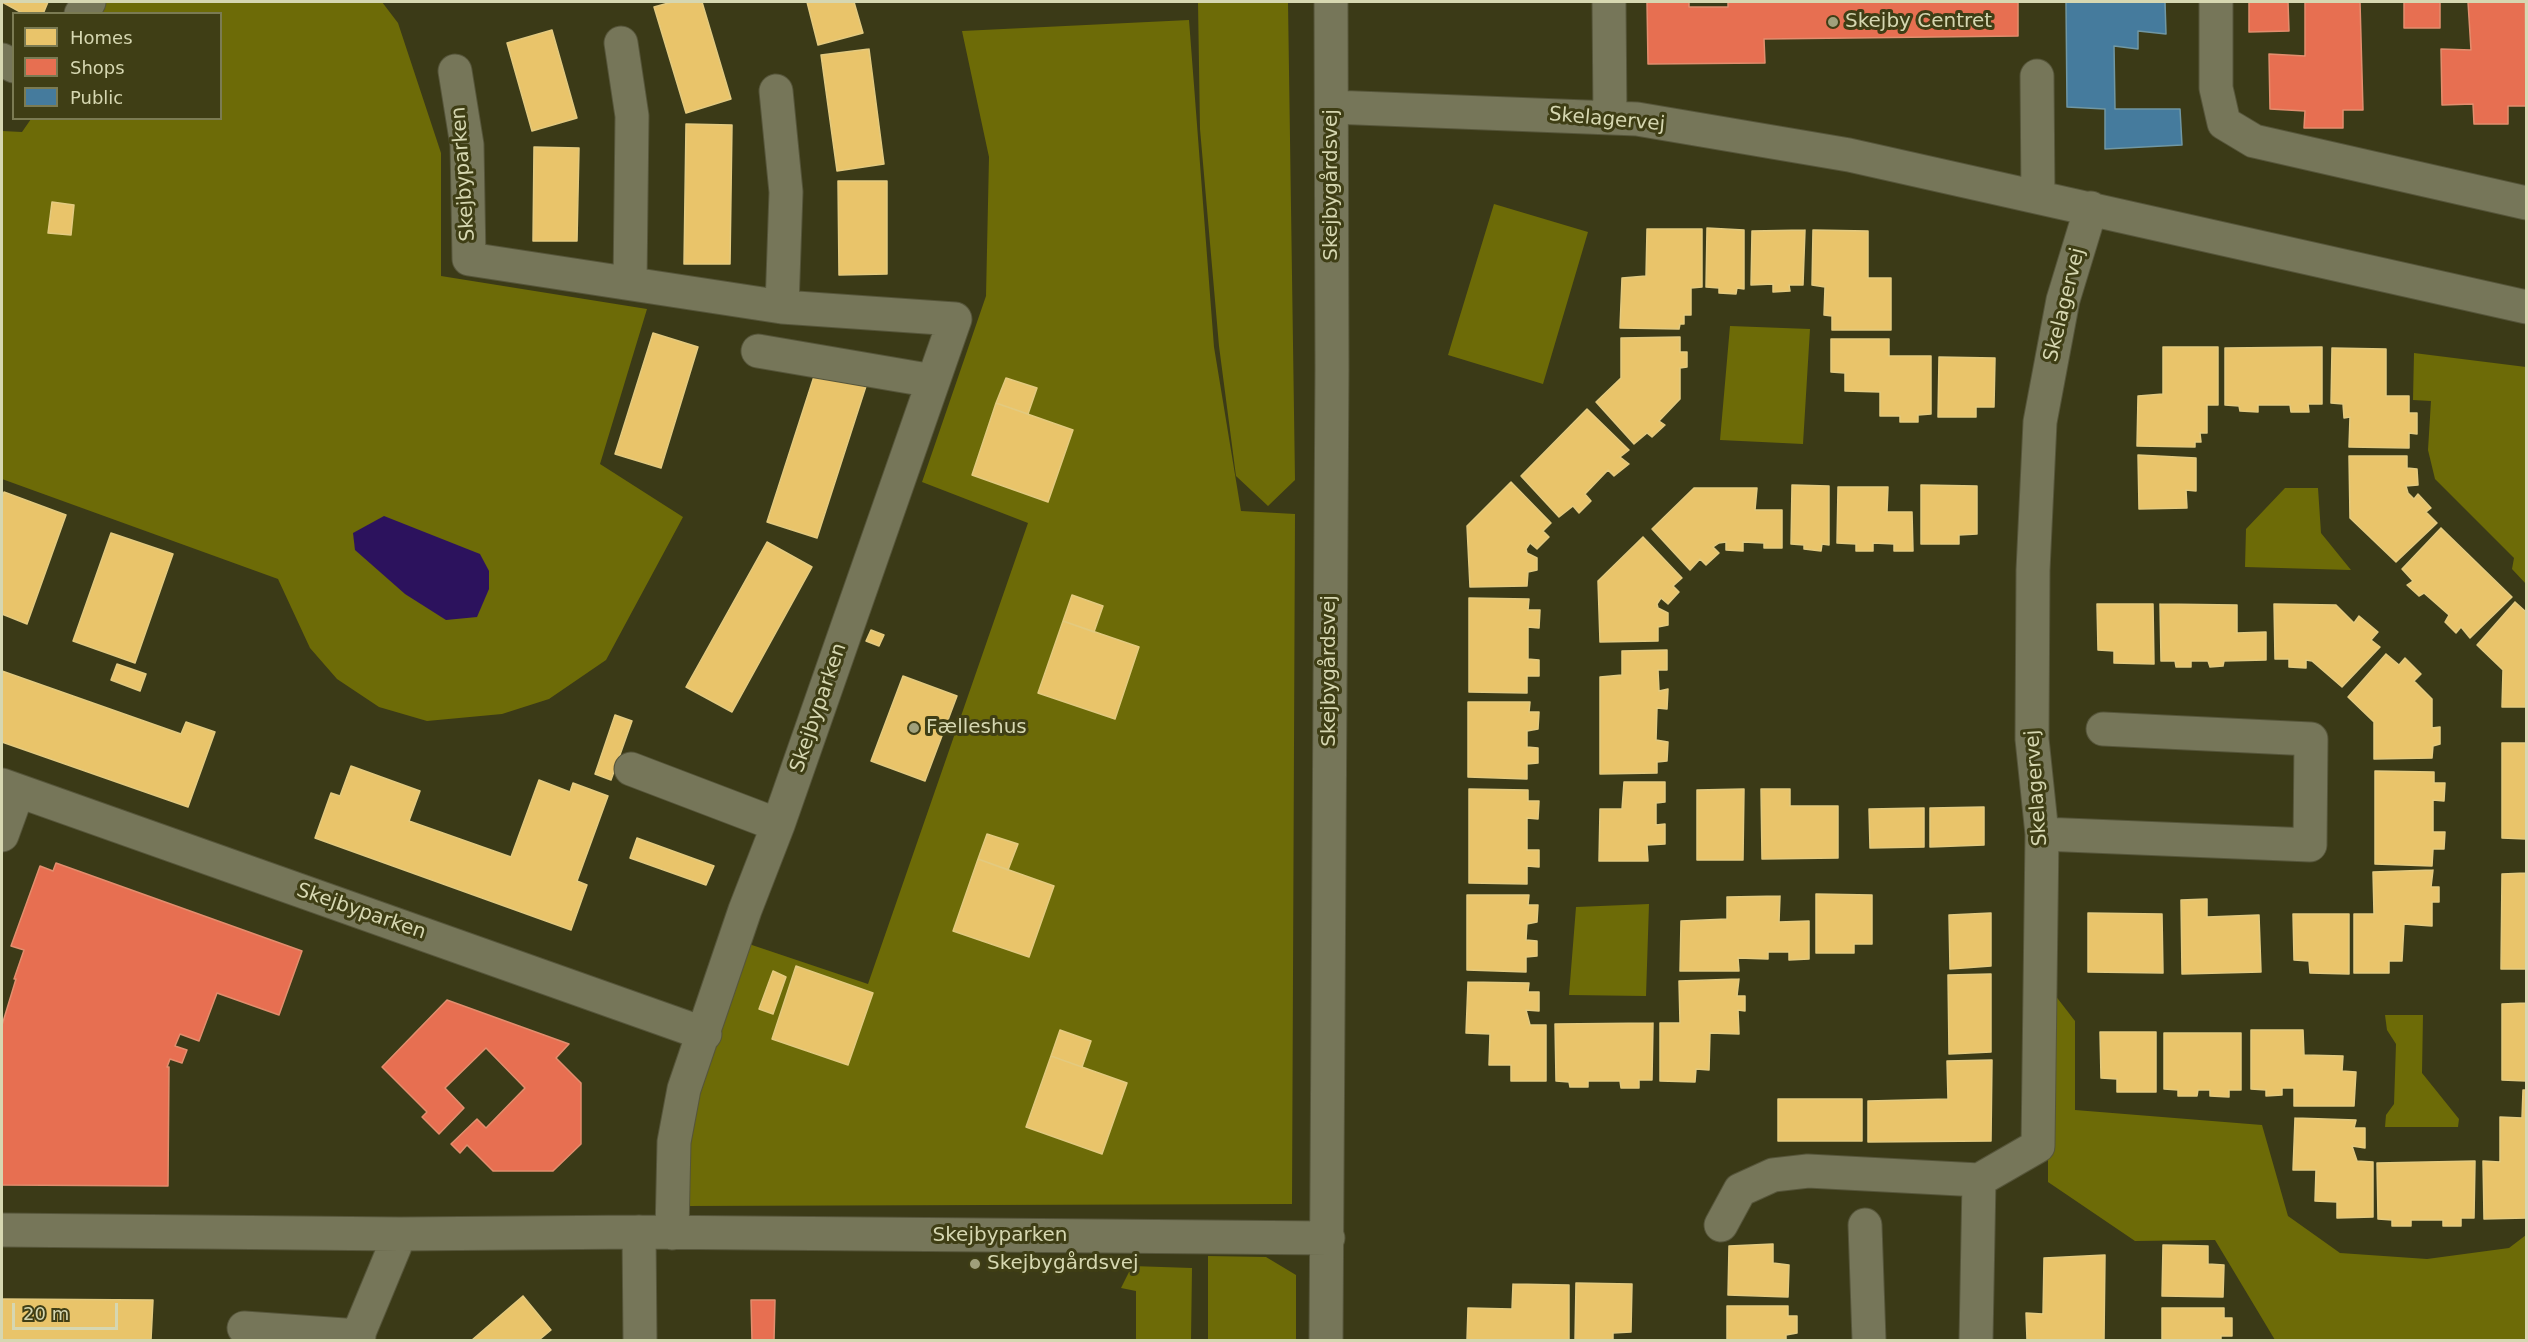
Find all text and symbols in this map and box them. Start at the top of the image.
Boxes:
place label: Skejby Centret [1845,10,1992,34]
legend [12,12,222,120]
marker: Skejby Centret [1826,15,1840,29]
text: Homes [70,27,133,48]
text: Shops [70,57,125,78]
text: Public [70,87,123,108]
street label: Skelagervej [1548,103,1666,137]
street label: Skejbyparken [447,106,481,242]
street label: Skejbygårdsvej [1320,109,1344,261]
street label: Skelagervej [2039,246,2091,364]
street label: Skejbygårdsvej [1318,595,1342,747]
street label: Skejbyparken [786,640,852,776]
place label: Fælleshus [926,716,1027,740]
marker: Fælleshus [907,721,921,735]
street label: Skelagervej [2021,729,2053,847]
street label: Skejbyparken [293,879,429,945]
street label: Skejbyparken [933,1224,1067,1248]
place label: Skejbygårdsvej [987,1252,1139,1276]
marker: Skejbygårdsvej [968,1257,982,1271]
scale bar [15,1291,122,1329]
text: 20 m [23,1303,69,1324]

